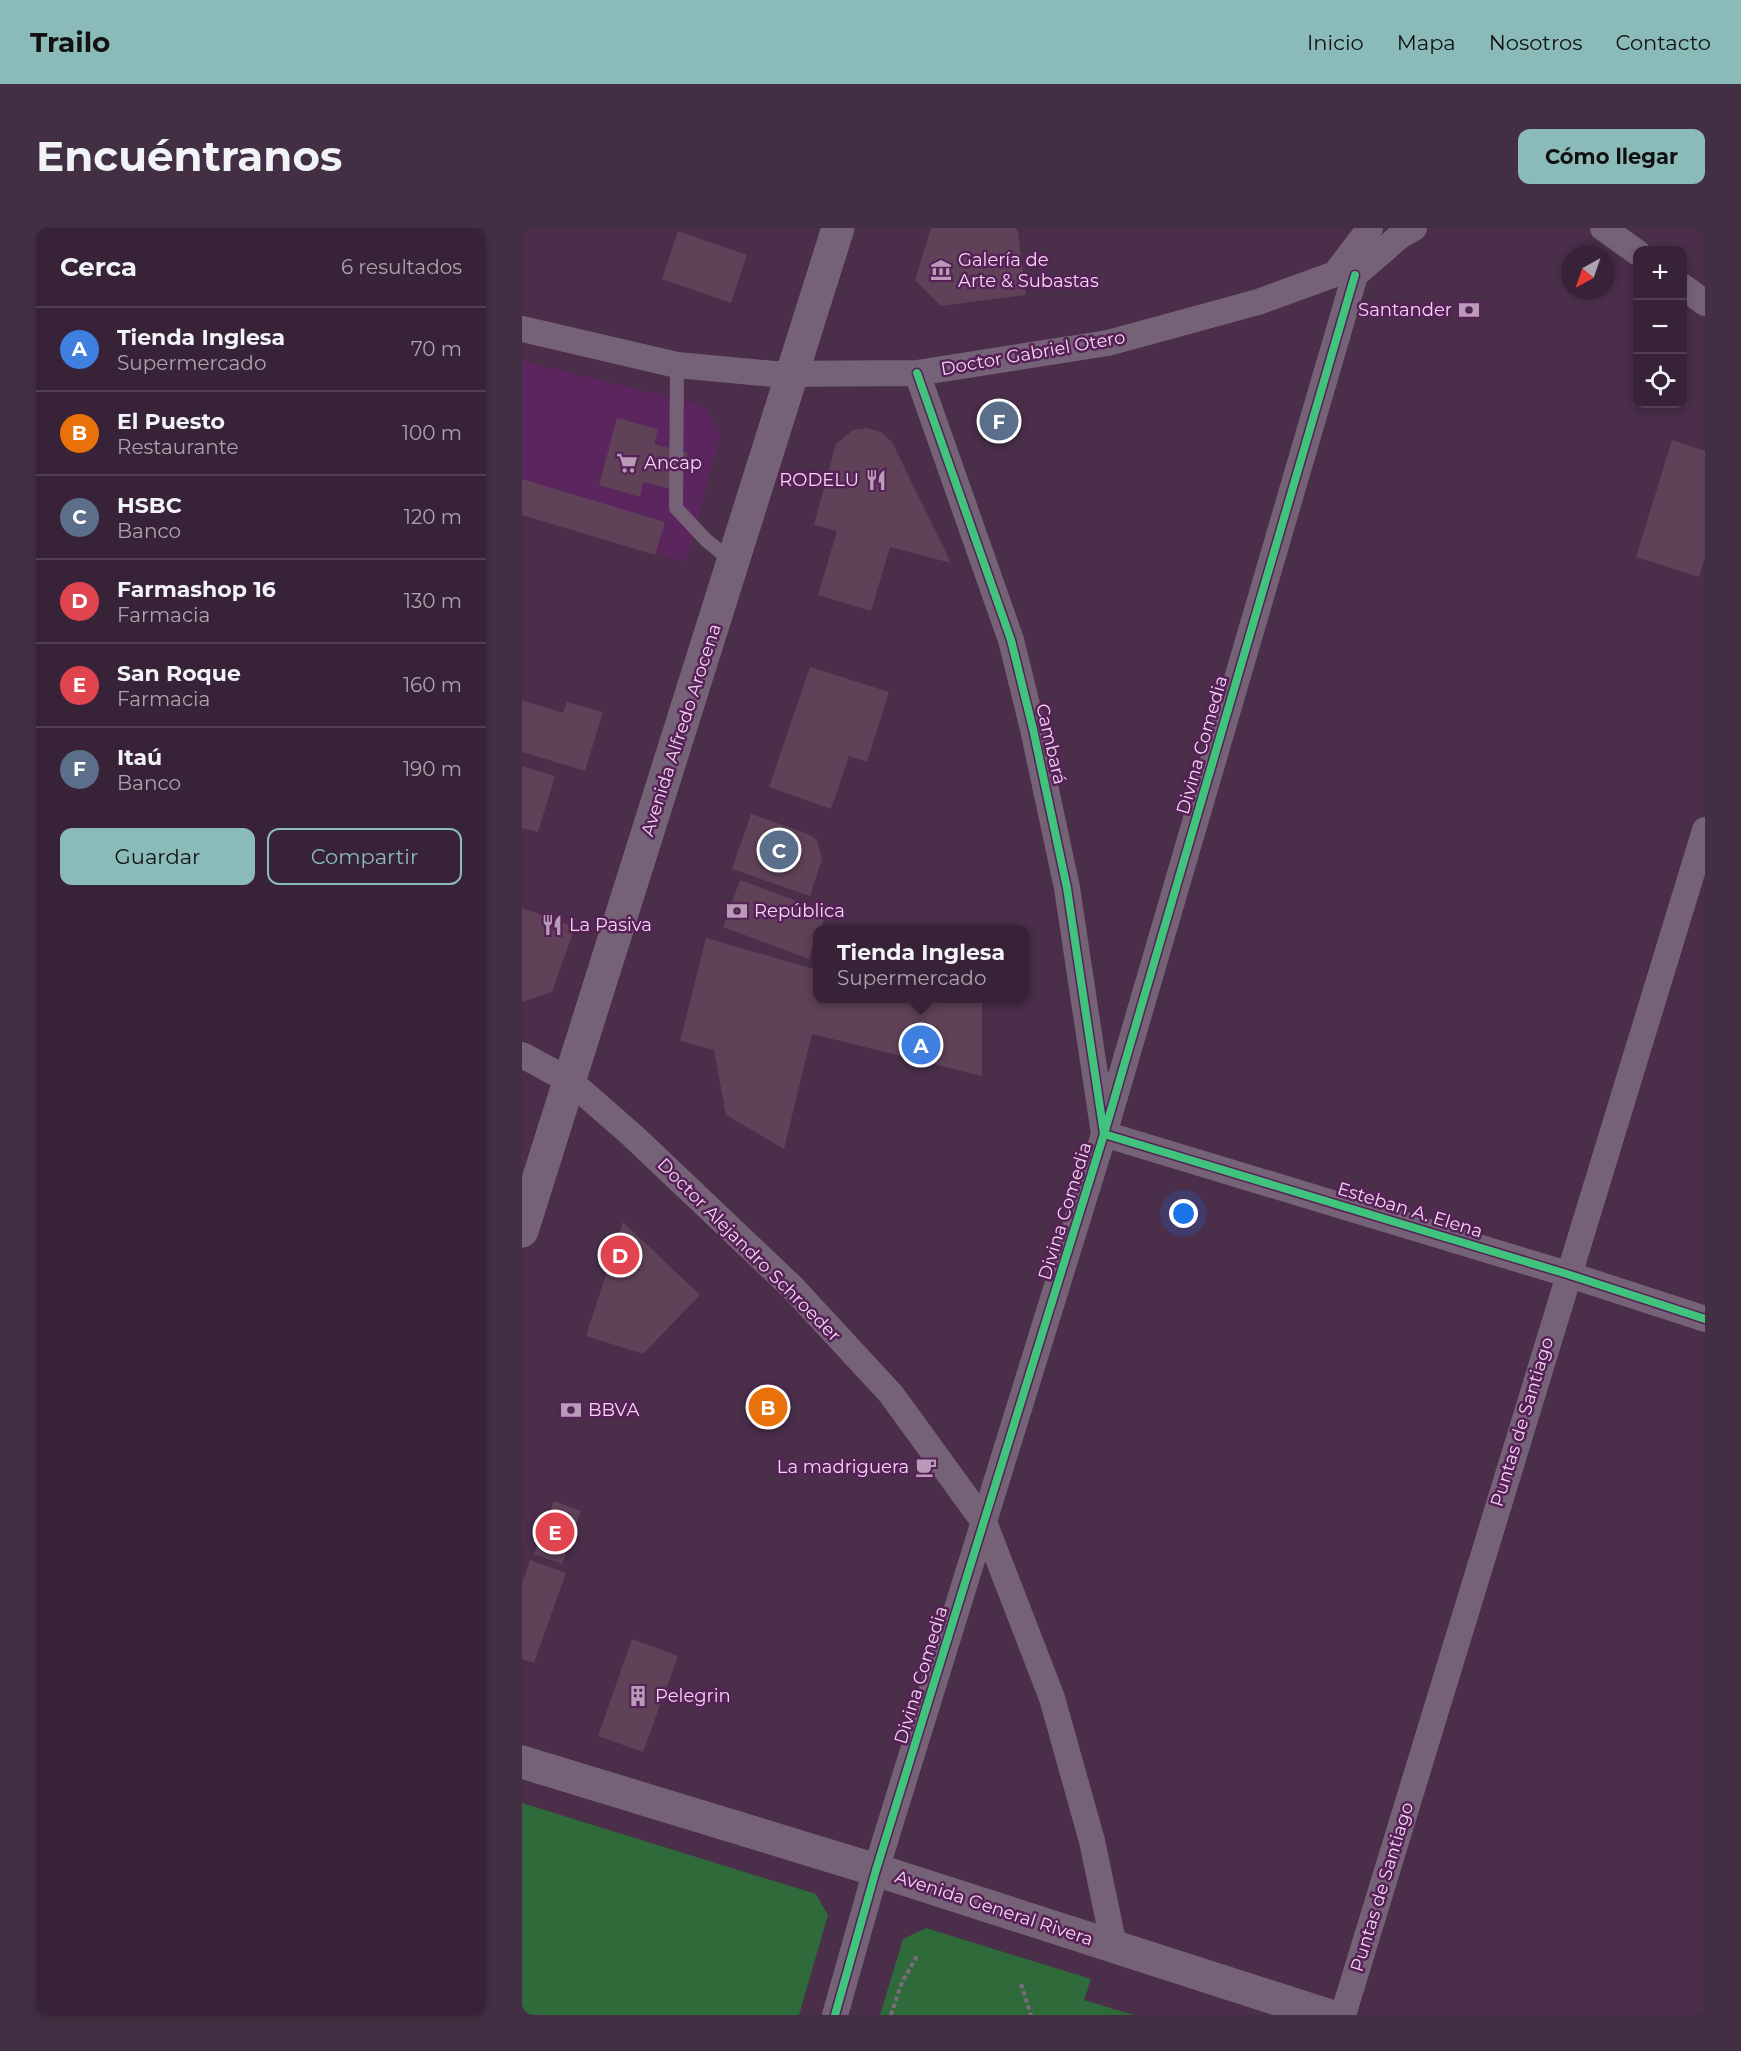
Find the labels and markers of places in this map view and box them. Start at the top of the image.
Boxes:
place label: Galería de Arte & Subastas [958,249,1099,292]
museum icon: Galería de Arte & Subastas [929,258,953,282]
bank icon: Santander [1457,298,1481,322]
place label: Santander [1358,299,1452,321]
pin: F [980,398,1018,444]
supermarket icon: Ancap [615,451,639,475]
place label: Ancap [644,452,702,474]
restaurant icon: RODELU [864,468,888,492]
place label: RODELU [779,469,859,491]
pin: C [760,828,798,872]
bank icon: República [725,899,749,923]
place label: República [754,900,845,922]
restaurant icon: La Pasiva [540,913,564,937]
place label: La Pasiva [569,914,652,936]
pin: A [902,1022,940,1068]
pin: D [600,1232,640,1278]
pin: B [748,1384,788,1430]
bank icon: BBVA [559,1398,583,1422]
place label: BBVA [588,1399,639,1421]
cafe icon: La madriguera [914,1455,938,1479]
place label: La madriguera [777,1456,909,1478]
pin: E [536,1510,574,1554]
building icon: Pelegrin [626,1684,650,1708]
place label: Pelegrin [655,1685,731,1707]

